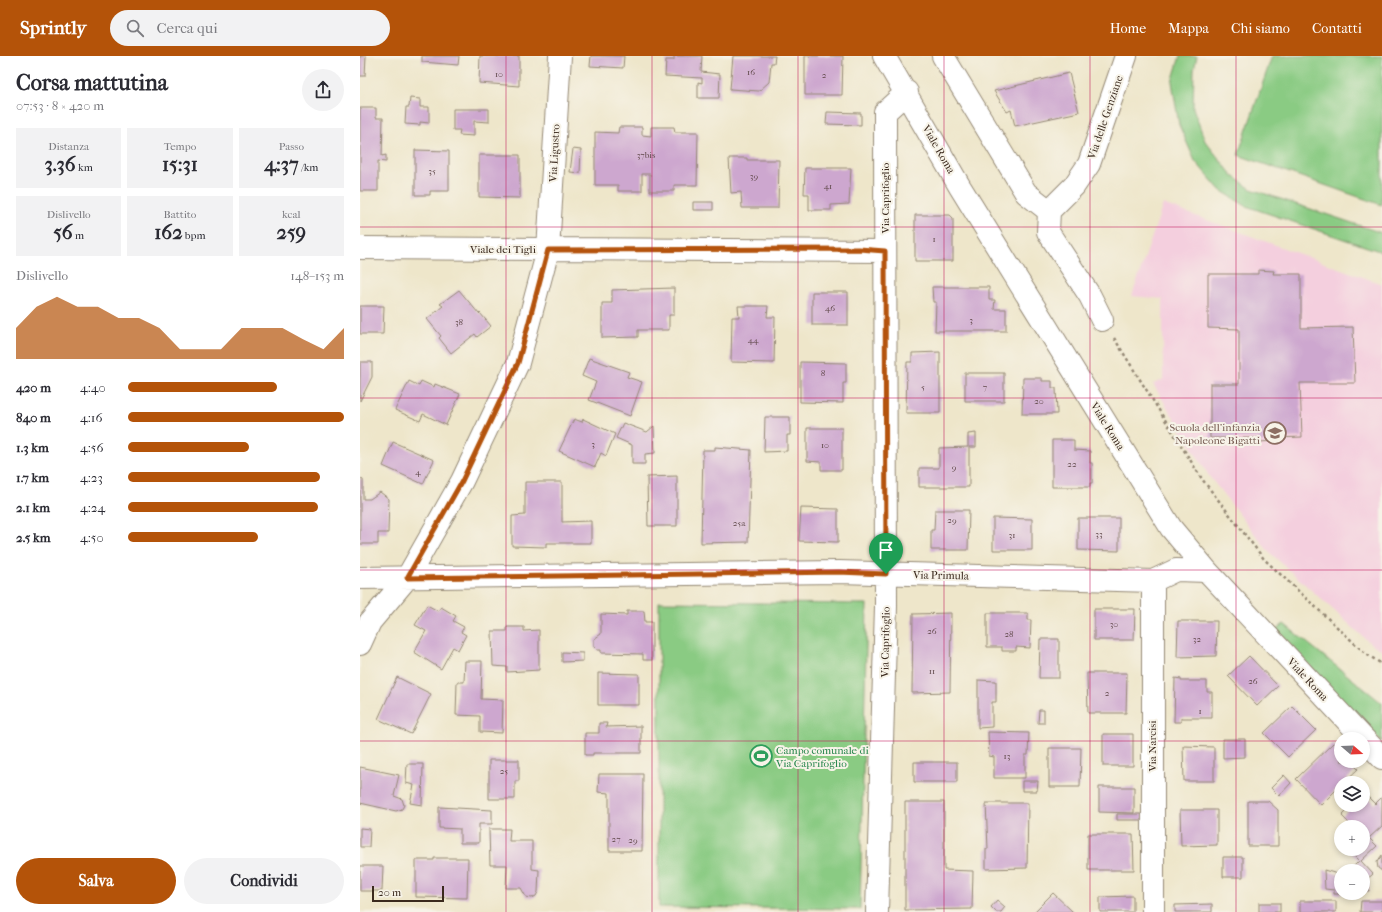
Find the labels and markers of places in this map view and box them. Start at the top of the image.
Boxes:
school or university icon: Scuola dell'infanzia Napoleone Bigatti [1262,420,1288,446]
place label: Scuola dell'infanzia Napoleone Bigatti [1170,421,1261,447]
pin [869,533,903,574]
sports icon: Campo comunale di Via Caprifoglio [748,743,774,769]
place label: Campo comunale di Via Caprifoglio [775,744,869,770]

